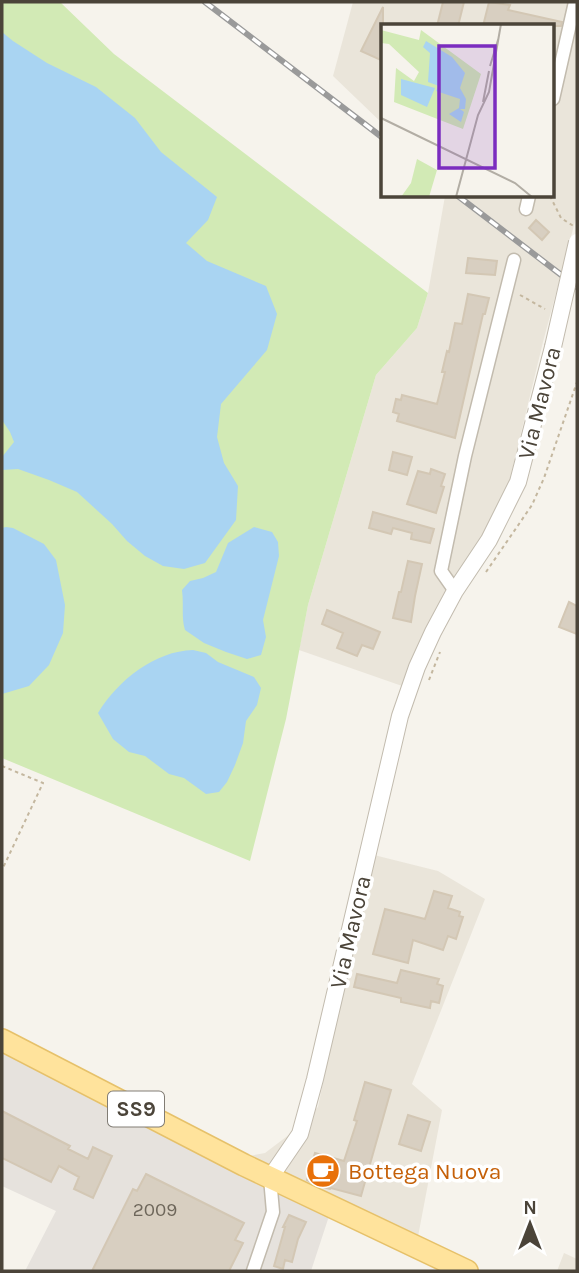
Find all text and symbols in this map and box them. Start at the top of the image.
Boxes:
inset map [381,24,554,198]
street label: Via Mavora [512,344,567,462]
street label: Via Mavora [324,873,377,991]
road number: SS9 [108,1092,164,1126]
cafe icon: Bottega Nuova [304,1152,342,1190]
place label: Bottega Nuova [348,1158,502,1185]
north arrow [495,1189,565,1259]
text: N [523,1197,537,1219]
house number: 2009 [133,1199,177,1221]

